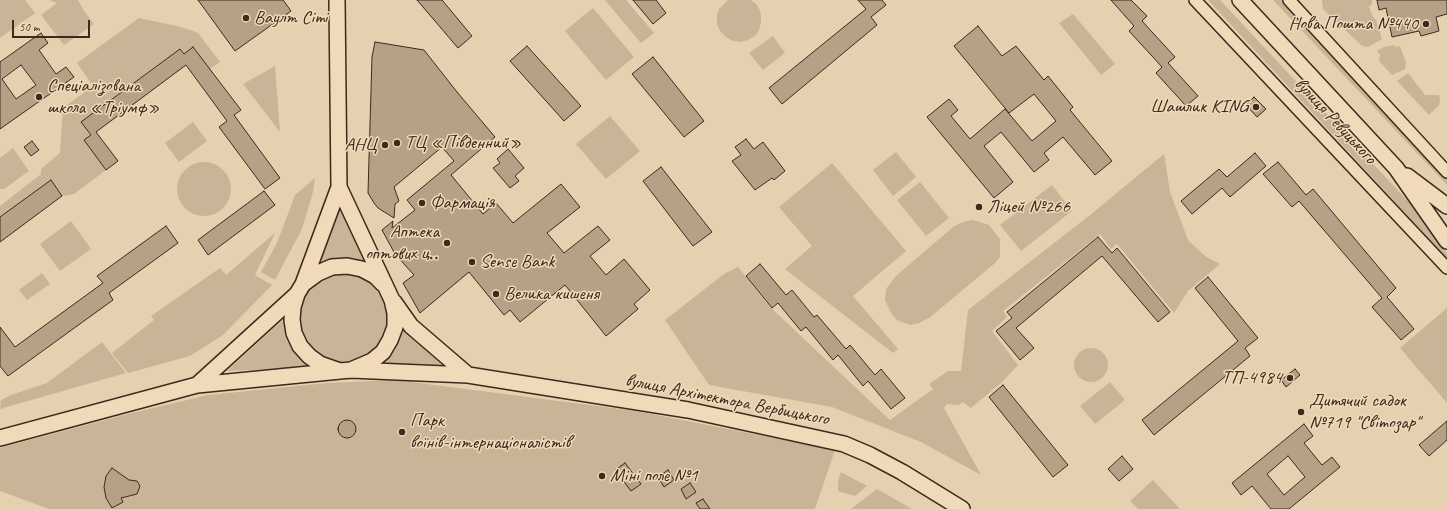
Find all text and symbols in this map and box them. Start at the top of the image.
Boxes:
place label: Ваулт Сіті [254,7,327,29]
scale bar [14,12,92,38]
marker: Ваулт Сіті [241,13,251,23]
place label: Нова Пошта №440 [1288,13,1418,35]
text: 50 m [19,19,39,35]
marker: Нова Пошта №440 [1421,19,1431,29]
street label: вулиця Ревуцького [1289,73,1381,169]
place label: Спеціалізована школа «Тріумф» [47,75,160,119]
marker: Спеціалізована школа «Тріумф» [34,92,44,102]
place label: Шашлик KING [1150,96,1248,118]
marker: Шашлик KING [1251,102,1261,112]
place label: ТЦ «Південний» [405,132,522,154]
place label: АНЦ [344,134,377,156]
marker: ТЦ «Південний» [392,138,402,148]
marker: АНЦ [380,140,390,150]
place label: Фармація [430,192,495,214]
place label: Ліцей №266 [987,196,1070,218]
marker: Фармація [417,198,427,208]
marker: Ліцей №266 [974,202,984,212]
place label: Аптека оптових ц‥ [365,221,439,265]
marker: Аптека оптових ц‥ [442,238,452,248]
place label: Sense Bank [480,251,554,273]
marker: Sense Bank [467,257,477,267]
place label: Велика кишеня [504,283,599,305]
marker: Велика кишеня [491,289,501,299]
place label: ТП-4984 [1221,367,1282,389]
street label: вулиця Архітектора Вербицького [623,369,831,431]
marker: ТП-4984 [1285,373,1295,383]
place label: Дитячий садок №719 "Світозар" [1309,390,1420,434]
marker: Дитячий садок №719 "Світозар" [1296,407,1306,417]
place label: Парк воїнів-інтернаціоналістів [410,410,570,454]
marker: Парк воїнів-інтернаціоналістів [397,427,407,437]
place label: Міні поле №1 [610,465,698,487]
marker: Міні поле №1 [597,471,607,481]

